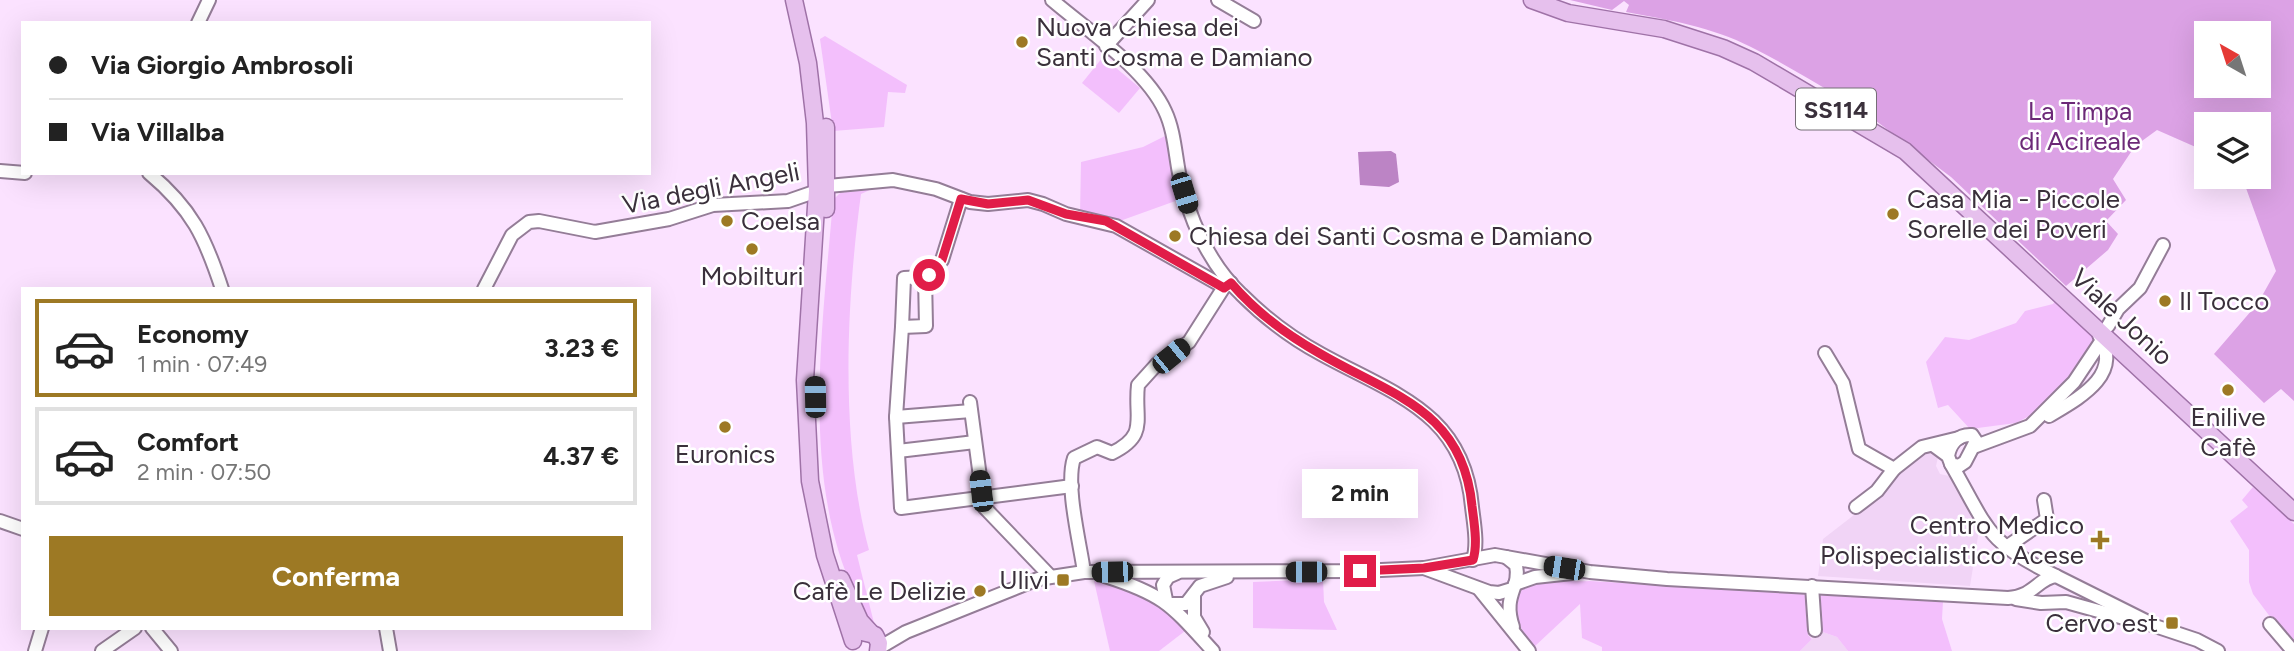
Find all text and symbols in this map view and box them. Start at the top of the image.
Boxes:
place label: Nuova Chiesa dei Santi Cosma e Damiano [1036,11,1313,73]
north arrow [2194,21,2272,98]
map controls [2194,21,2271,189]
marker: Nuova Chiesa dei Santi Cosma e Damiano [1014,34,1030,50]
text: Via Giorgio Ambrosoli [91,49,354,81]
road number: SS114 [1796,88,1876,130]
park label: La Timpa di Acireale [2019,95,2141,157]
button: layers [2194,112,2271,189]
text: Via Villalba [91,116,225,148]
street label: Via degli Angeli [620,155,802,221]
car [1168,170,1201,216]
place label: Casa Mia - Piccole Sorelle dei Poveri [1907,183,2120,245]
place label: Coelsa [741,205,820,237]
marker: Casa Mia - Piccole Sorelle dei Poveri [1885,206,1901,222]
marker: Coelsa [719,213,735,229]
place label: Chiesa dei Santi Cosma e Damiano [1189,220,1593,252]
marker: Chiesa dei Santi Cosma e Damiano [1167,228,1183,244]
marker: Mobilturi [744,241,760,257]
route start [913,259,945,291]
place label: Mobilturi [700,260,804,292]
street label: Viale Jonio [2064,262,2180,372]
place label: Il Tocco [2179,285,2269,317]
marker: Il Tocco [2157,293,2173,309]
icon: car [53,317,116,380]
text: Economy [137,318,249,350]
text: 3.23 € [544,332,619,364]
car [1149,335,1194,377]
text: 1 min · 07:49 [137,350,267,378]
car [805,376,826,418]
marker: Enilive Cafè [2220,382,2236,398]
place label: Enilive Cafè [2190,401,2266,463]
marker: Euronics [717,419,733,435]
icon: car [53,425,116,488]
text: Comfort [137,426,239,458]
place label: Euronics [675,438,775,470]
text: 4.37 € [543,440,619,472]
text: 2 min · 07:50 [137,458,271,486]
car [969,469,994,513]
callout: 2 min [1302,470,1418,518]
text: 2 min [1331,479,1389,507]
place label: Centro Medico Polispecialistico Acese [1820,509,2084,571]
marker: Centro Medico Polispecialistico Acese [2090,530,2110,550]
button: Conferma [49,536,623,616]
car [1542,554,1587,582]
route end [1344,555,1376,587]
car [1091,561,1134,583]
car [1286,562,1328,583]
place label: Ulivi [999,564,1049,596]
marker: Ulivi [1055,572,1071,588]
place label: Cafè Le Delizie [793,575,966,607]
marker: Cafè Le Delizie [972,583,988,599]
place label: Cervo est [2045,607,2158,639]
marker: Cervo est [2164,615,2180,631]

